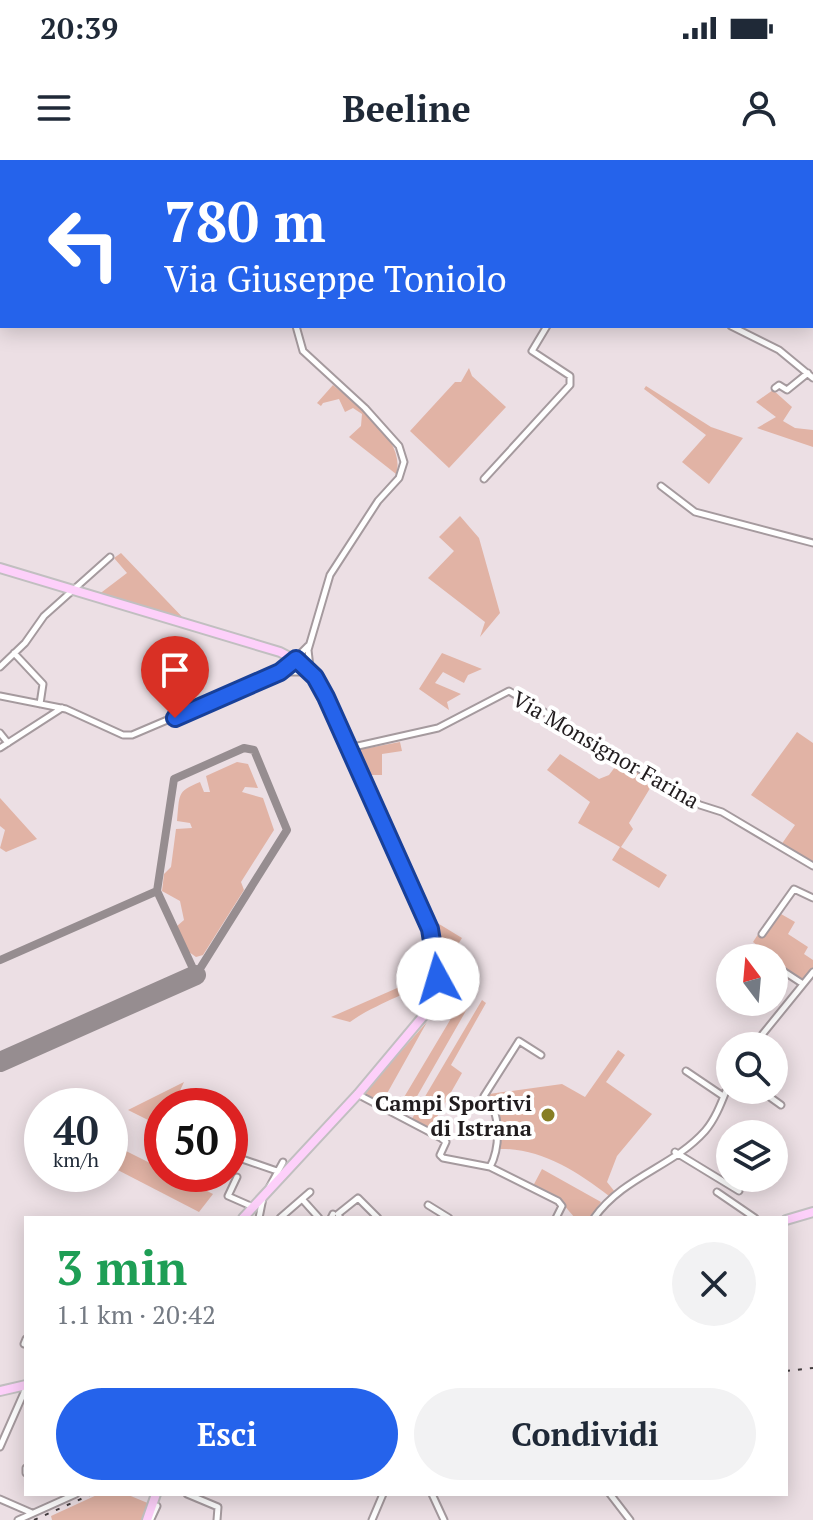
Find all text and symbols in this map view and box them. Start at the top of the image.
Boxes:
text: 20:39 [40,8,118,48]
text: Beeline [342,85,471,132]
icon: menu [32,86,76,130]
icon: person [737,86,781,130]
text: 780 m [164,184,326,258]
icon: left [32,192,136,296]
text: Via Giuseppe Toniolo [164,255,507,302]
pin [141,636,209,718]
icon: arrive [153,648,197,692]
street label: Via Monsignor Farina [507,684,705,814]
position arrow [396,937,480,1021]
north arrow [716,944,788,1016]
map controls [716,944,788,1192]
button: search [716,1032,788,1104]
speed limit sign: 50 [144,1088,248,1192]
place label: Campi Sportivi di Istrana [375,1088,532,1142]
text: 40 [53,1103,99,1156]
marker: Campi Sportivi di Istrana [539,1106,557,1124]
button: layers [716,1120,788,1192]
text: km/h [53,1146,99,1173]
text: 3 min [56,1235,187,1299]
button: close [672,1242,756,1326]
text: 1.1 km · 20:42 [56,1297,216,1331]
button: Esci [56,1388,398,1480]
button: Condividi [414,1388,756,1480]

